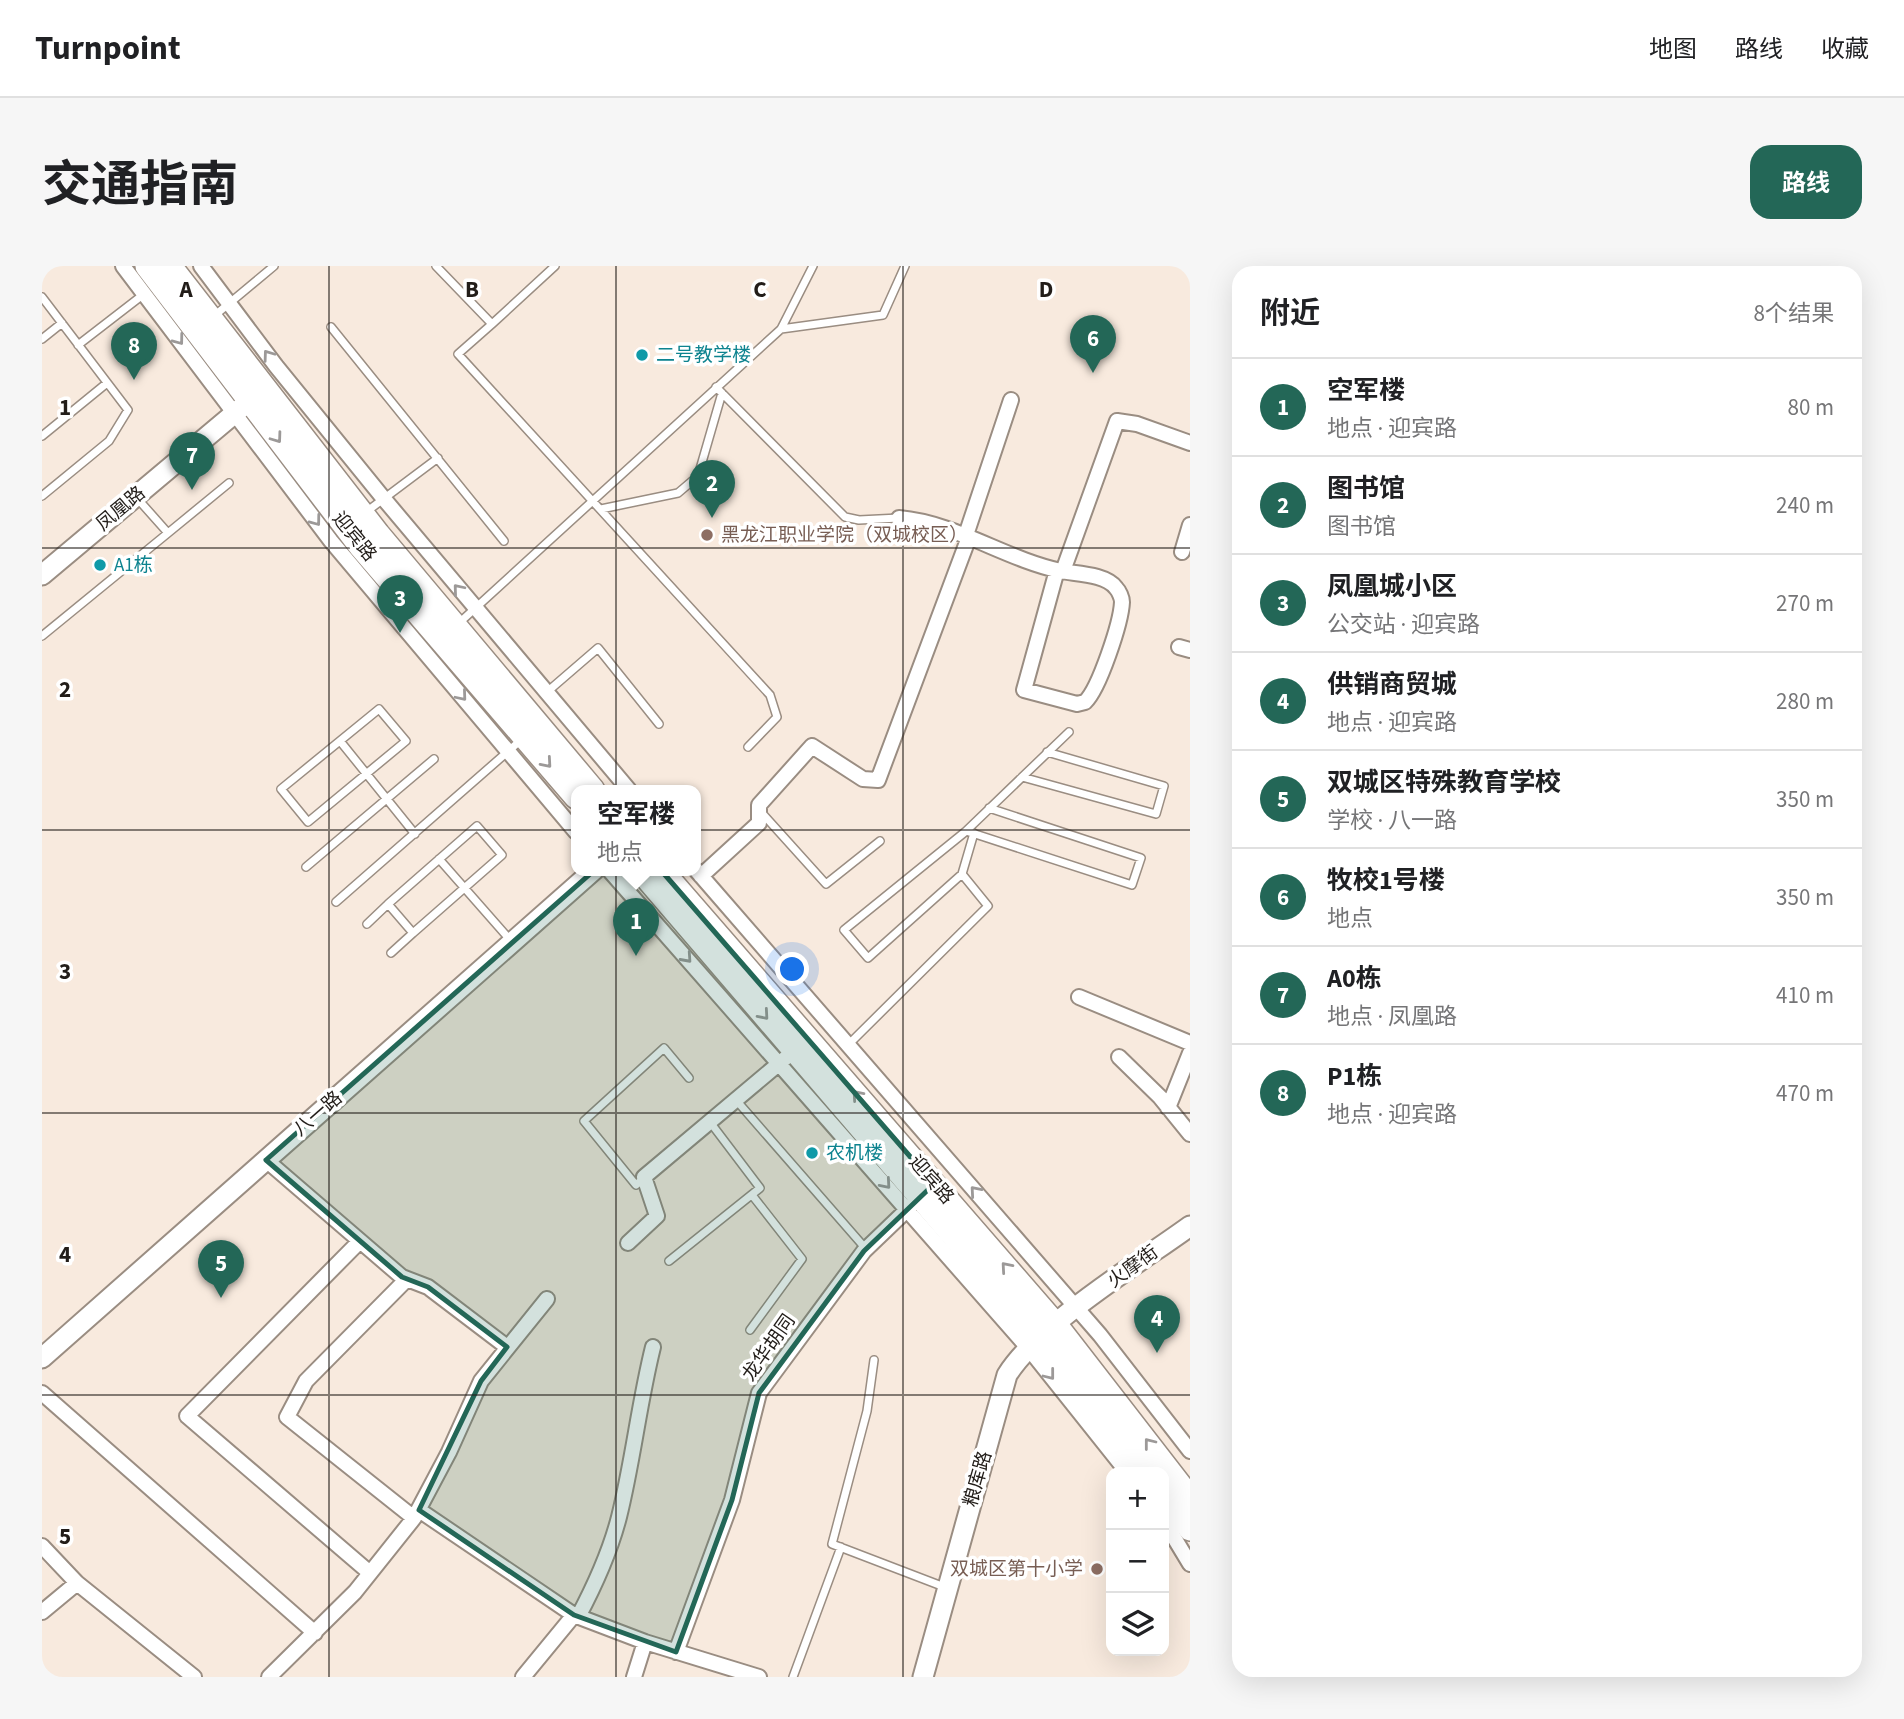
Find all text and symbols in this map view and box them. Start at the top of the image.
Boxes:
text: Turnpoint [35,25,181,72]
text: 地图 [1649,32,1697,67]
text: 路线 [1735,32,1783,67]
text: 收藏 [1821,32,1869,67]
button: 路线 [1750,145,1862,219]
text: 交通指南 [42,151,238,221]
text: A [178,273,193,306]
text: B [465,273,479,306]
text: C [753,273,767,306]
text: D [1039,273,1053,306]
text: 附近 [1260,292,1320,335]
text: 8个结果 [1754,297,1834,330]
pin: 6 [1070,315,1116,373]
pin: 8 [111,322,157,380]
one-way arrow [170,332,183,345]
place label: 二号教学楼 [656,342,751,369]
marker: 二号教学楼 [634,347,650,363]
one-way arrow [264,350,276,363]
text: 空军楼 [1327,372,1405,409]
text: 1 [59,391,71,424]
text: 1 [1277,391,1289,424]
text: 80 m [1787,391,1834,424]
text: 地点 · 迎宾路 [1327,412,1457,445]
one-way arrow [269,430,281,442]
pin: 7 [169,432,215,490]
pin: 2 [689,460,735,518]
text: 图书馆 [1327,470,1405,507]
street label: 凤凰路 [90,480,152,538]
text: 2 [1277,489,1289,522]
text: 240 m [1776,489,1834,522]
street label: 迎宾路 [326,506,382,568]
text: 图书馆 [1327,510,1396,543]
one-way arrow [308,514,320,526]
place label: 黑龙江职业学院（双城校区） [721,522,968,549]
marker: 黑龙江职业学院（双城校区） [699,527,715,543]
place label: A1栋 [114,552,153,579]
marker: A1栋 [92,557,108,573]
text: 凤凰城小区 [1327,568,1457,605]
pin: 3 [377,575,423,633]
one-way arrow [454,584,466,597]
text: 3 [1277,587,1289,620]
text: 270 m [1776,587,1834,620]
text: 公交站 · 迎宾路 [1327,608,1480,641]
text: 供销商贸城 [1327,666,1457,703]
text: 2 [59,673,71,706]
text: 4 [1277,685,1289,718]
text: 280 m [1776,685,1834,718]
one-way arrow [454,687,466,700]
text: 地点 · 迎宾路 [1327,706,1457,739]
one-way arrow [539,755,551,768]
text: 双城区特殊教育学校 [1327,764,1561,801]
text: 5 [1277,783,1289,816]
text: 350 m [1776,783,1834,816]
popup [571,785,701,876]
text: 空军楼 [597,796,675,833]
text: 学校 · 八一路 [1327,804,1457,837]
text: 地点 [597,836,643,869]
text: 牧校1号楼 [1327,862,1445,899]
text: 6 [1277,881,1289,914]
text: 350 m [1776,881,1834,914]
pin: 1 [613,898,659,956]
text: 地点 [1327,902,1373,935]
one-way arrow [679,950,691,963]
your location [775,952,809,986]
text: 3 [59,955,71,988]
text: A0栋 [1327,960,1382,997]
text: 7 [1277,979,1289,1012]
text: 410 m [1776,979,1834,1012]
text: 地点 · 凤凰路 [1327,1000,1457,1033]
one-way arrow [756,1007,768,1020]
text: P1栋 [1327,1058,1382,1095]
text: 8 [1277,1077,1289,1110]
text: 470 m [1776,1077,1834,1110]
street label: 八一路 [288,1085,348,1143]
one-way arrow [853,1090,865,1103]
text: 地点 · 迎宾路 [1327,1098,1457,1131]
place label: 农机楼 [826,1140,883,1167]
marker: 农机楼 [804,1145,820,1161]
street label: 迎宾路 [902,1150,960,1210]
one-way arrow [878,1176,890,1189]
one-way arrow [970,1186,983,1199]
text: 4 [59,1238,71,1271]
street label: 火摩街 [1102,1239,1164,1295]
pin: 5 [198,1240,244,1298]
one-way arrow [1002,1262,1014,1275]
pin: 4 [1134,1295,1180,1353]
street label: 龙华胡同 [736,1309,802,1387]
one-way arrow [1041,1368,1054,1380]
one-way arrow [1145,1439,1158,1451]
street label: 粮库路 [957,1448,999,1510]
map controls [1106,1467,1169,1656]
button: + [1106,1467,1169,1530]
text: 5 [59,1520,71,1553]
button: − [1106,1530,1169,1593]
place label: 双城区第十小学 [950,1556,1083,1583]
marker: 双城区第十小学 [1089,1561,1105,1577]
button: layers [1106,1593,1169,1656]

